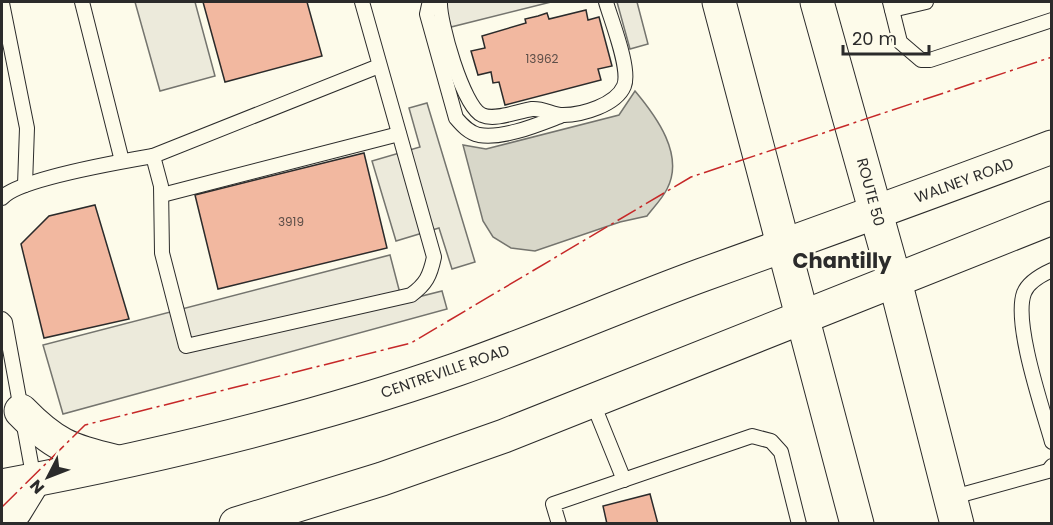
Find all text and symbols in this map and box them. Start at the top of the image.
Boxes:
scale bar [843,18,928,56]
text: 20 m [852,26,897,51]
house number: 13962 [526,50,559,67]
street label: WALNEY ROAD [912,152,1016,208]
street label: ROUTE 50 [852,156,890,228]
house number: 3919 [278,213,304,230]
district label: Chantilly [793,246,892,275]
street label: CENTREVILLE ROAD [378,339,512,403]
north arrow [18,447,78,507]
text: N [25,475,50,499]

